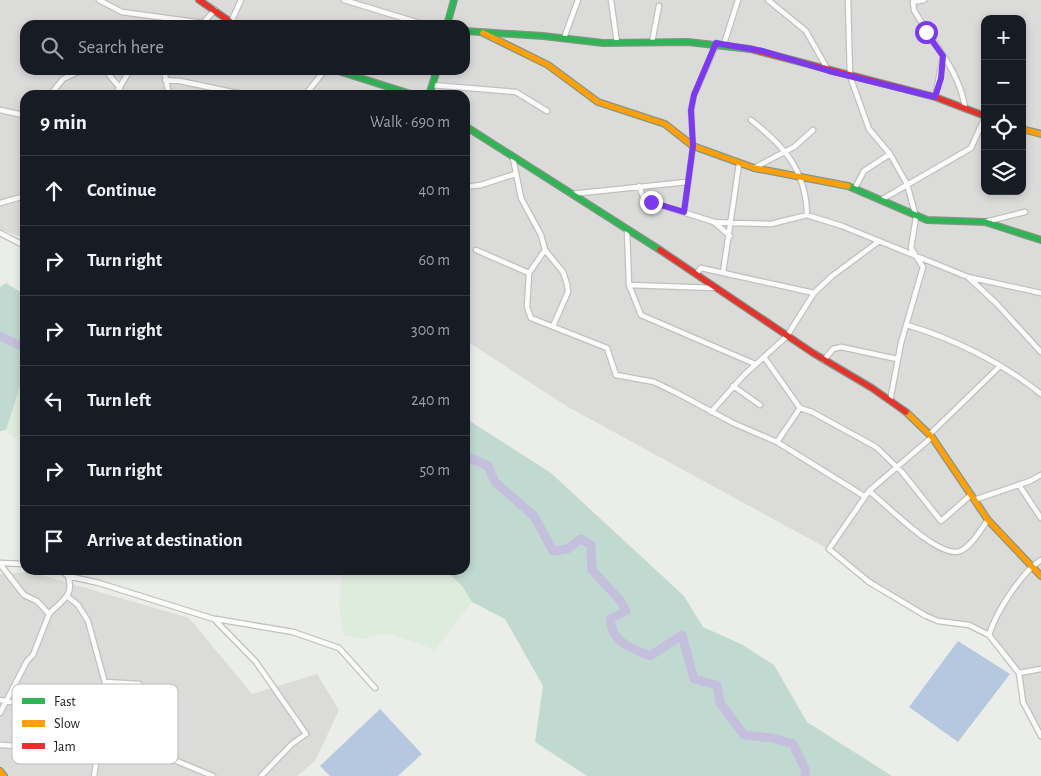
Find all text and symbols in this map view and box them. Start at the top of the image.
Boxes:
map controls [981,15,1026,195]
button: + [981,15,1026,60]
search box [20,20,470,75]
route start [915,21,938,44]
icon: search [38,34,66,62]
text: Search here [78,38,164,57]
button: − [981,60,1026,105]
button: locate [981,105,1026,150]
text: 9 min [40,112,87,133]
text: Walk · 690 m [370,114,450,130]
button: layers [981,150,1026,195]
icon: ahead [40,177,68,205]
text: Continue [87,181,156,200]
text: 40 m [418,182,450,198]
route end [640,191,663,214]
icon: right [40,247,68,275]
text: Turn right [87,251,162,270]
text: 60 m [419,252,450,268]
icon: right [40,317,68,345]
text: Turn right [87,321,162,340]
text: 300 m [411,322,450,338]
icon: left [40,387,68,415]
text: Turn left [87,391,151,410]
text: 240 m [411,392,450,408]
icon: right [40,457,68,485]
text: Turn right [87,461,162,480]
text: 50 m [419,462,450,478]
icon: arrive [40,527,68,555]
text: Arrive at destination [87,531,243,550]
legend [12,684,178,764]
text: Fast [54,695,76,709]
text: Slow [54,717,81,731]
text: Jam [54,740,76,754]

